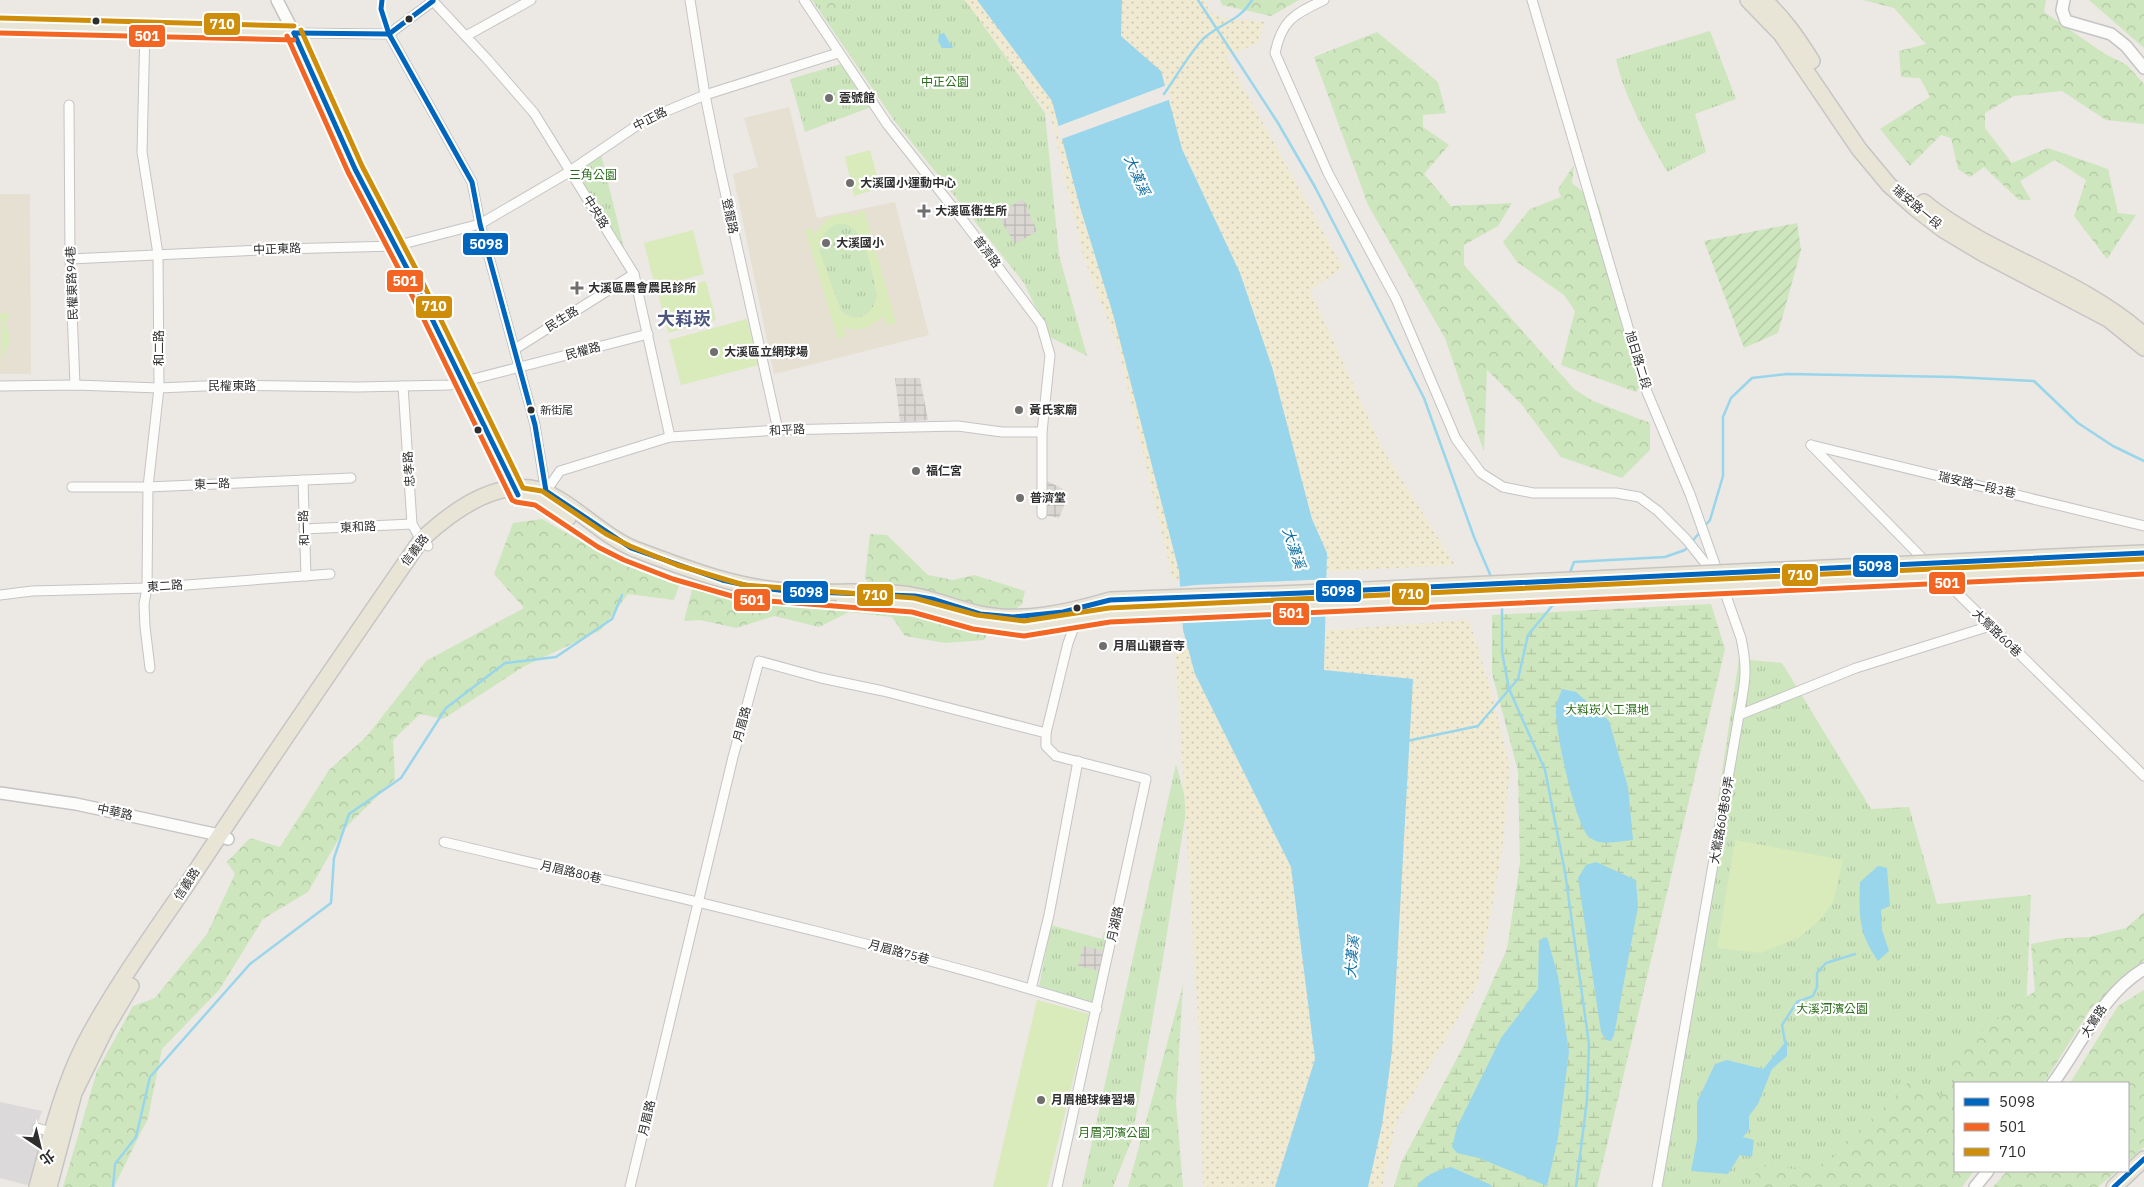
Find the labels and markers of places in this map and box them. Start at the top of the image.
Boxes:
unlabelled marker [404,14,414,24]
unlabelled marker [91,16,101,26]
place label: 壹號館 [839,90,875,105]
marker: 壹號館 [823,92,835,104]
place label: 大溪國小運動中心 [860,175,956,190]
marker: 大溪國小運動中心 [844,177,856,189]
place label: 大溪區衛生所 [935,203,1007,218]
marker: 大溪區衛生所 [917,204,931,218]
place label: 大溪國小 [836,235,884,250]
marker: 大溪國小 [820,237,832,249]
place label: 大溪區農會農民診所 [588,280,696,295]
marker: 大溪區農會農民診所 [570,281,584,295]
place label: 大溪區立網球場 [724,344,808,359]
marker: 大溪區立網球場 [708,346,720,358]
place label: 黃氏家廟 [1029,402,1077,417]
place label: 新街尾 [540,403,573,417]
marker: 黃氏家廟 [1013,404,1025,416]
marker: 新街尾 [526,405,536,415]
unlabelled marker [473,425,483,435]
place label: 福仁宮 [926,463,962,478]
marker: 福仁宮 [910,465,922,477]
place label: 普濟堂 [1030,490,1066,505]
marker: 普濟堂 [1014,492,1026,504]
unlabelled marker [1072,603,1082,613]
place label: 月眉山觀音寺 [1113,638,1185,653]
marker: 月眉山觀音寺 [1097,640,1109,652]
place label: 月眉槌球練習場 [1051,1092,1135,1107]
marker: 月眉槌球練習場 [1035,1094,1047,1106]

